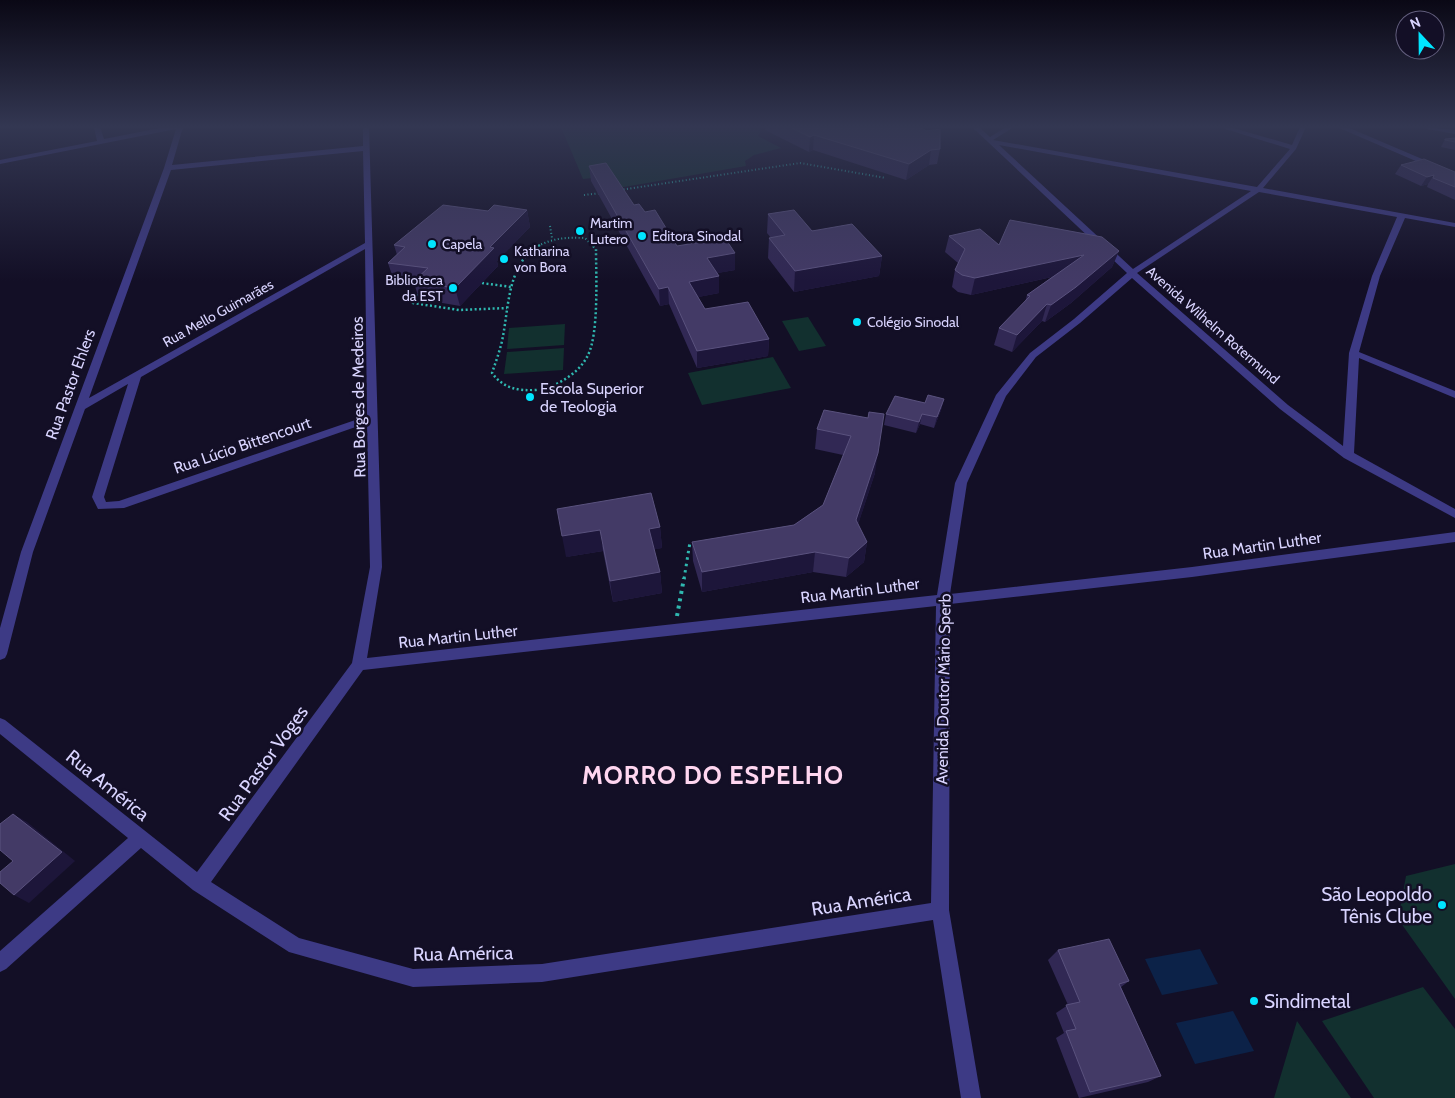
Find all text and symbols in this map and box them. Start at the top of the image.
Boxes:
north arrow [1395,10,1445,60]
text: N [1407,13,1423,33]
place label: Martim Lutero [590,214,632,248]
marker: Martim Lutero [574,225,586,237]
place label: Editora Sinodal [652,227,742,245]
marker: Editora Sinodal [636,230,648,242]
place label: Capela [442,235,483,253]
marker: Capela [426,238,438,250]
place label: Katharina von Bora [514,242,570,276]
marker: Katharina von Bora [498,253,510,265]
street label: Avenida Wilhelm Rotermund [1143,262,1283,388]
place label: Biblioteca da EST [385,271,444,305]
street label: Rua Mello Guimarães [159,275,277,351]
marker: Biblioteca da EST [447,282,459,294]
place label: Colégio Sinodal [867,313,960,331]
street label: Rua Borges de Medeiros [348,316,369,478]
marker: Colégio Sinodal [851,316,863,328]
street label: Rua Pastor Ehlers [42,326,99,442]
place label: Escola Superior de Teologia [540,379,644,416]
marker: Escola Superior de Teologia [524,391,536,403]
street label: Rua Lúcio Bittencourt [171,413,314,478]
street label: Rua Martin Luther [1201,528,1324,563]
street label: Rua Martin Luther [800,574,922,607]
street label: Avenida Doutor Mário Sperb [932,593,955,785]
street label: Rua Martin Luther [398,621,519,652]
street label: Rua Pastor Voges [214,701,313,826]
street label: Rua América [61,745,154,826]
district label: MORRO DO ESPELHO [582,760,844,790]
street label: Rua América [810,882,912,921]
place label: São Leopoldo Tênis Clube [1321,883,1432,928]
marker: São Leopoldo Tênis Clube [1436,899,1448,911]
street label: Rua América [413,941,513,966]
place label: Sindimetal [1264,990,1351,1013]
marker: Sindimetal [1248,995,1260,1007]

